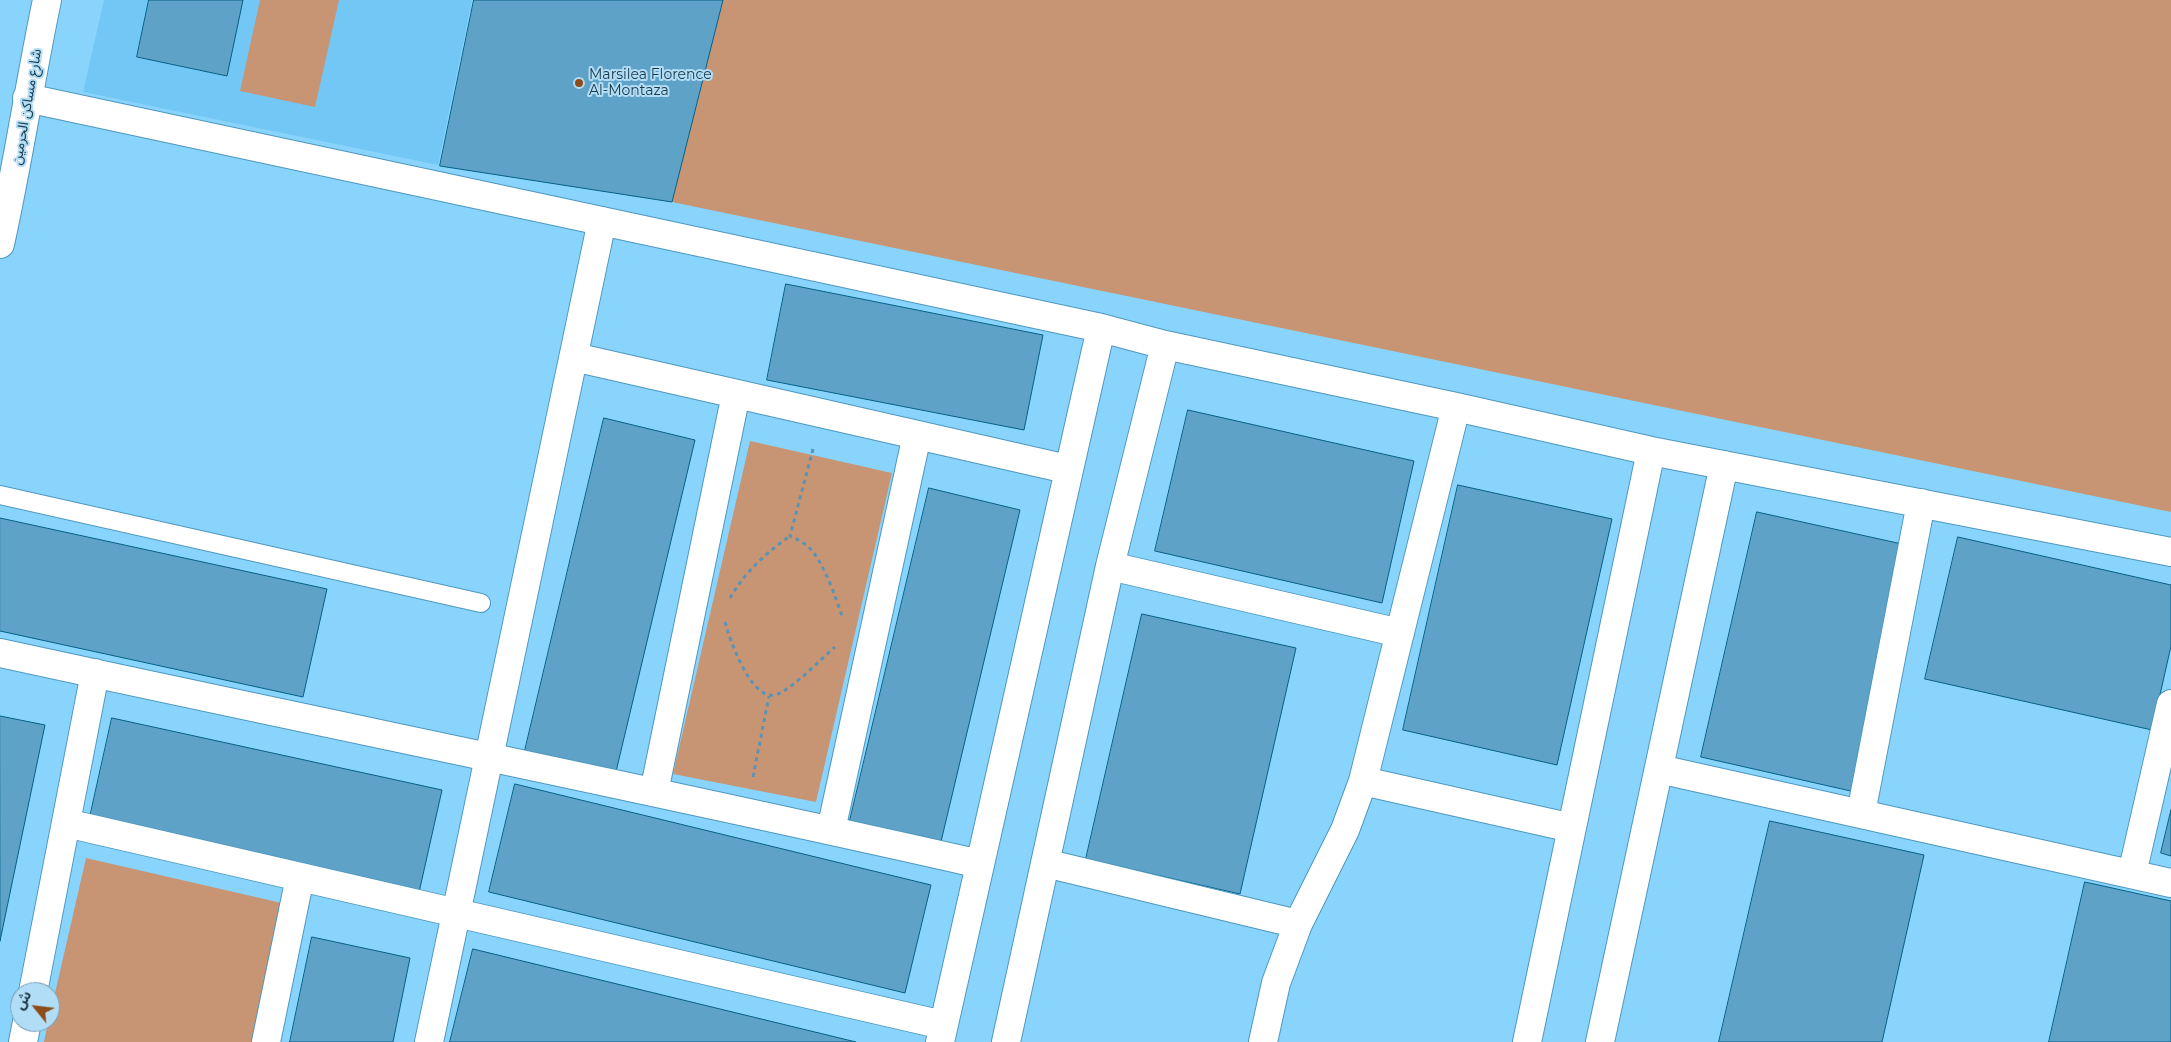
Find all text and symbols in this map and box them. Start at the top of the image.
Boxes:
street label: شارع مساكن الحرمين [9,48,45,166]
place label: Marsilea Florence Al-Montaza [589,67,712,100]
marker: Marsilea Florence Al-Montaza [573,77,585,89]
north arrow [10,982,60,1032]
text: ش [10,987,35,1013]

